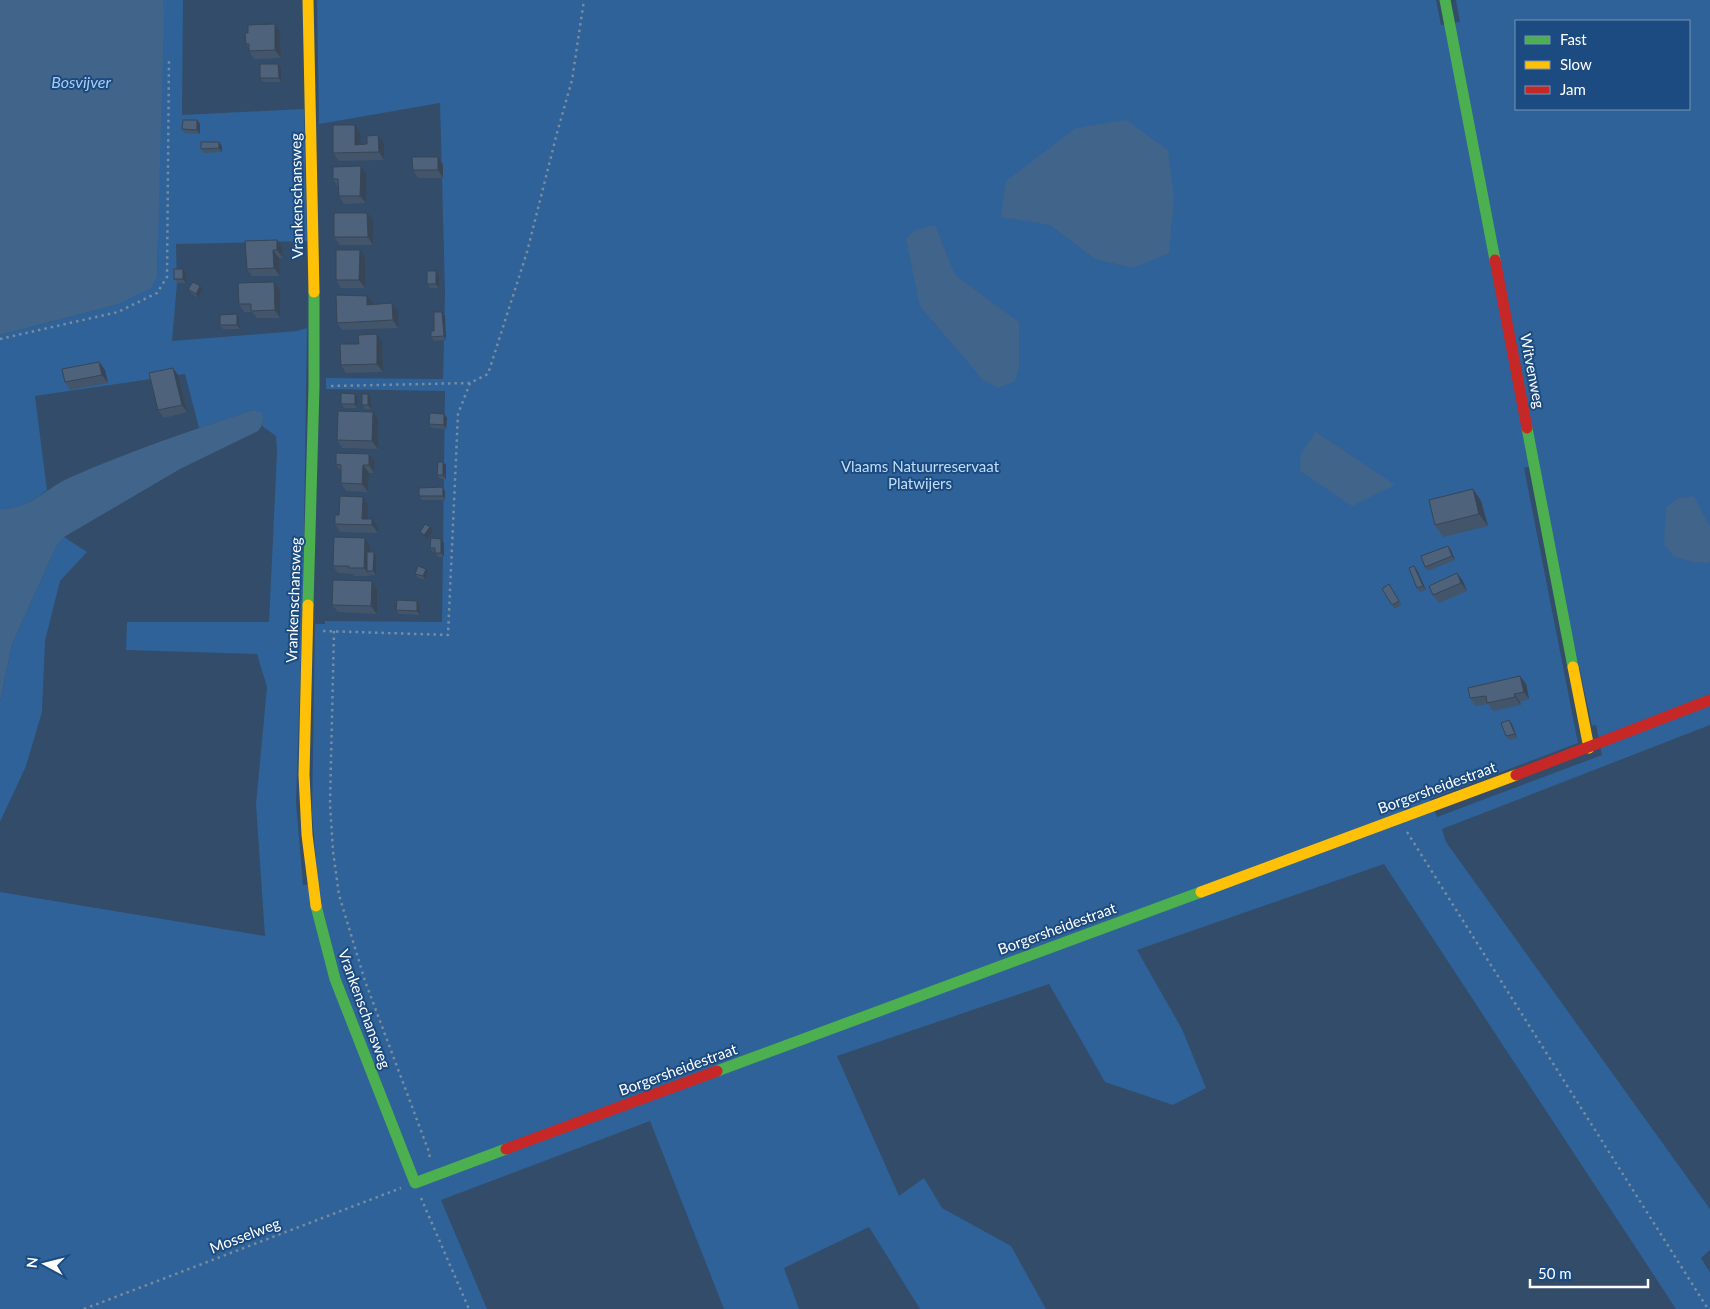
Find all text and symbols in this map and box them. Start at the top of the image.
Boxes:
legend [1515,20,1690,110]
text: Fast [1560,30,1587,48]
text: Slow [1560,55,1592,73]
water label: Bosvijver [51,72,111,91]
text: Jam [1560,80,1586,98]
street label: Vrankenschansweg [286,133,306,259]
street label: Witvenweg [1517,332,1549,410]
park label: Vlaams Natuurreservaat Platwijers [841,457,1000,492]
street label: Vrankenschansweg [282,537,304,663]
street label: Borgersheidestraat [1375,757,1499,817]
street label: Borgersheidestraat [995,898,1119,958]
street label: Vrankenschansweg [335,947,395,1071]
street label: Borgersheidestraat [616,1039,740,1099]
street label: Mosselweg [207,1213,283,1257]
north arrow [20,1239,70,1289]
text: N [23,1256,41,1269]
scale bar [1530,1256,1648,1288]
text: 50 m [1538,1264,1572,1282]

